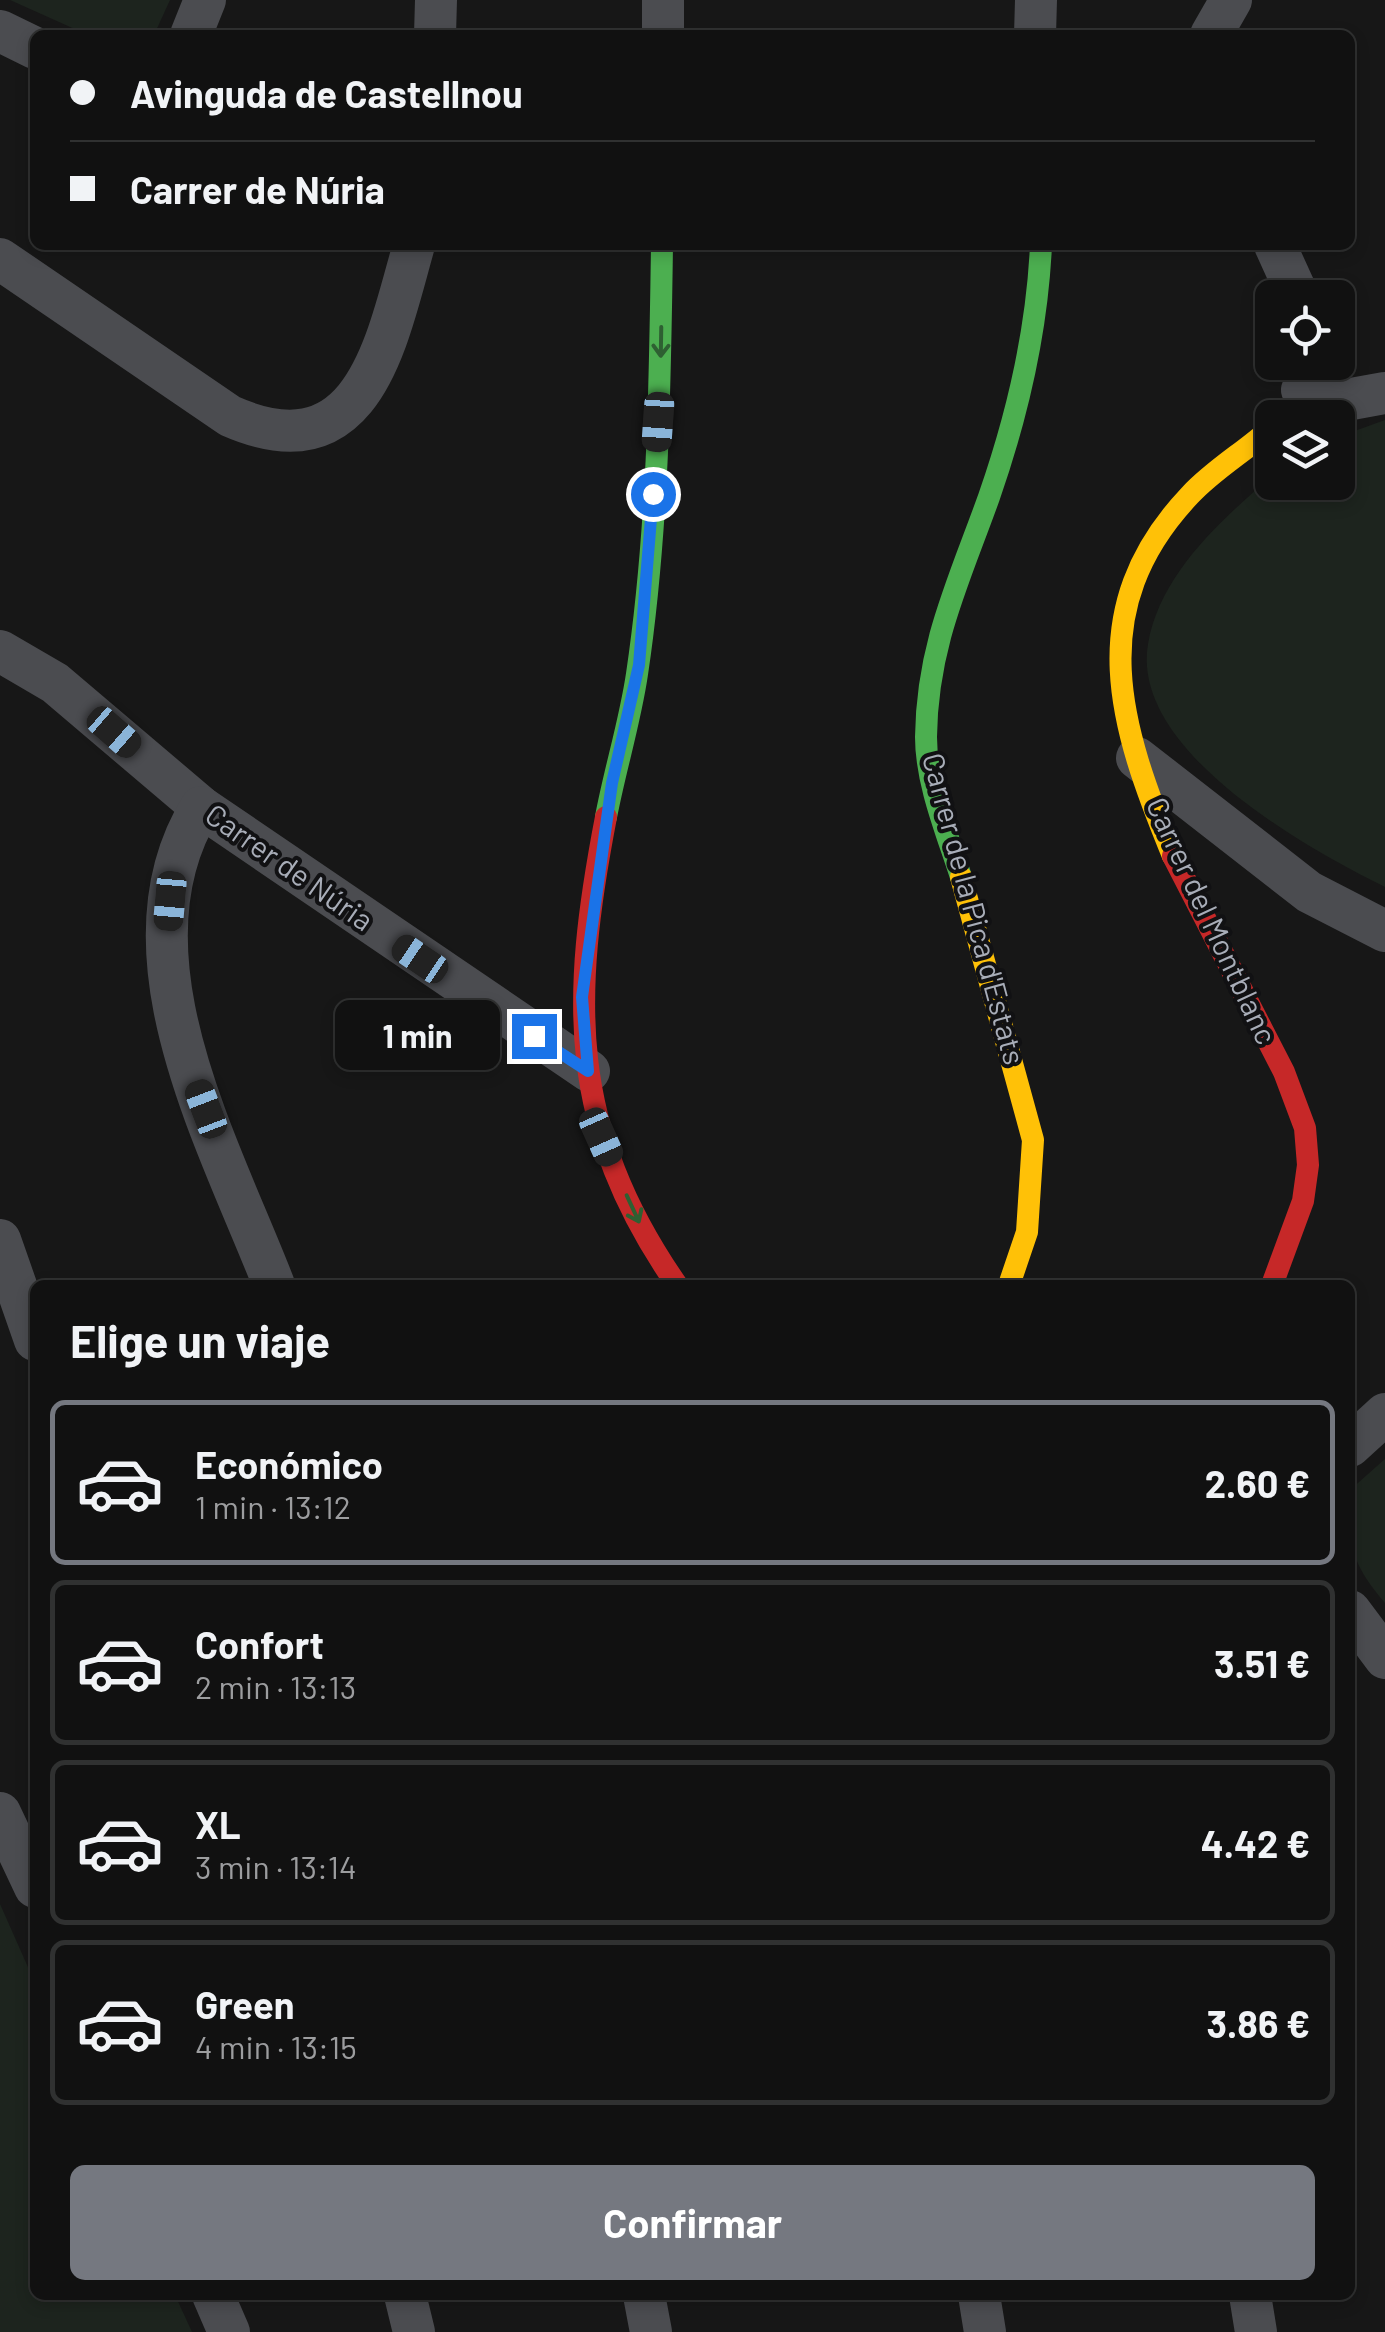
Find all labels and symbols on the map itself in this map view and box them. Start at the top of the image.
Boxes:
one-way arrow [652,326,670,358]
car [641,391,675,453]
route start [631,472,676,517]
car [82,701,146,763]
street label: Carrer de la Pica d'Estats [916,749,1034,1068]
street label: Carrer del Montblanc [1140,791,1286,1049]
street label: Carrer de Núria [199,795,381,938]
car [152,870,188,932]
car [387,930,453,988]
callout: 1 min [334,1001,499,1071]
route end [512,1014,557,1059]
car [181,1076,231,1142]
car [575,1103,627,1171]
one-way arrow [625,1193,644,1223]

